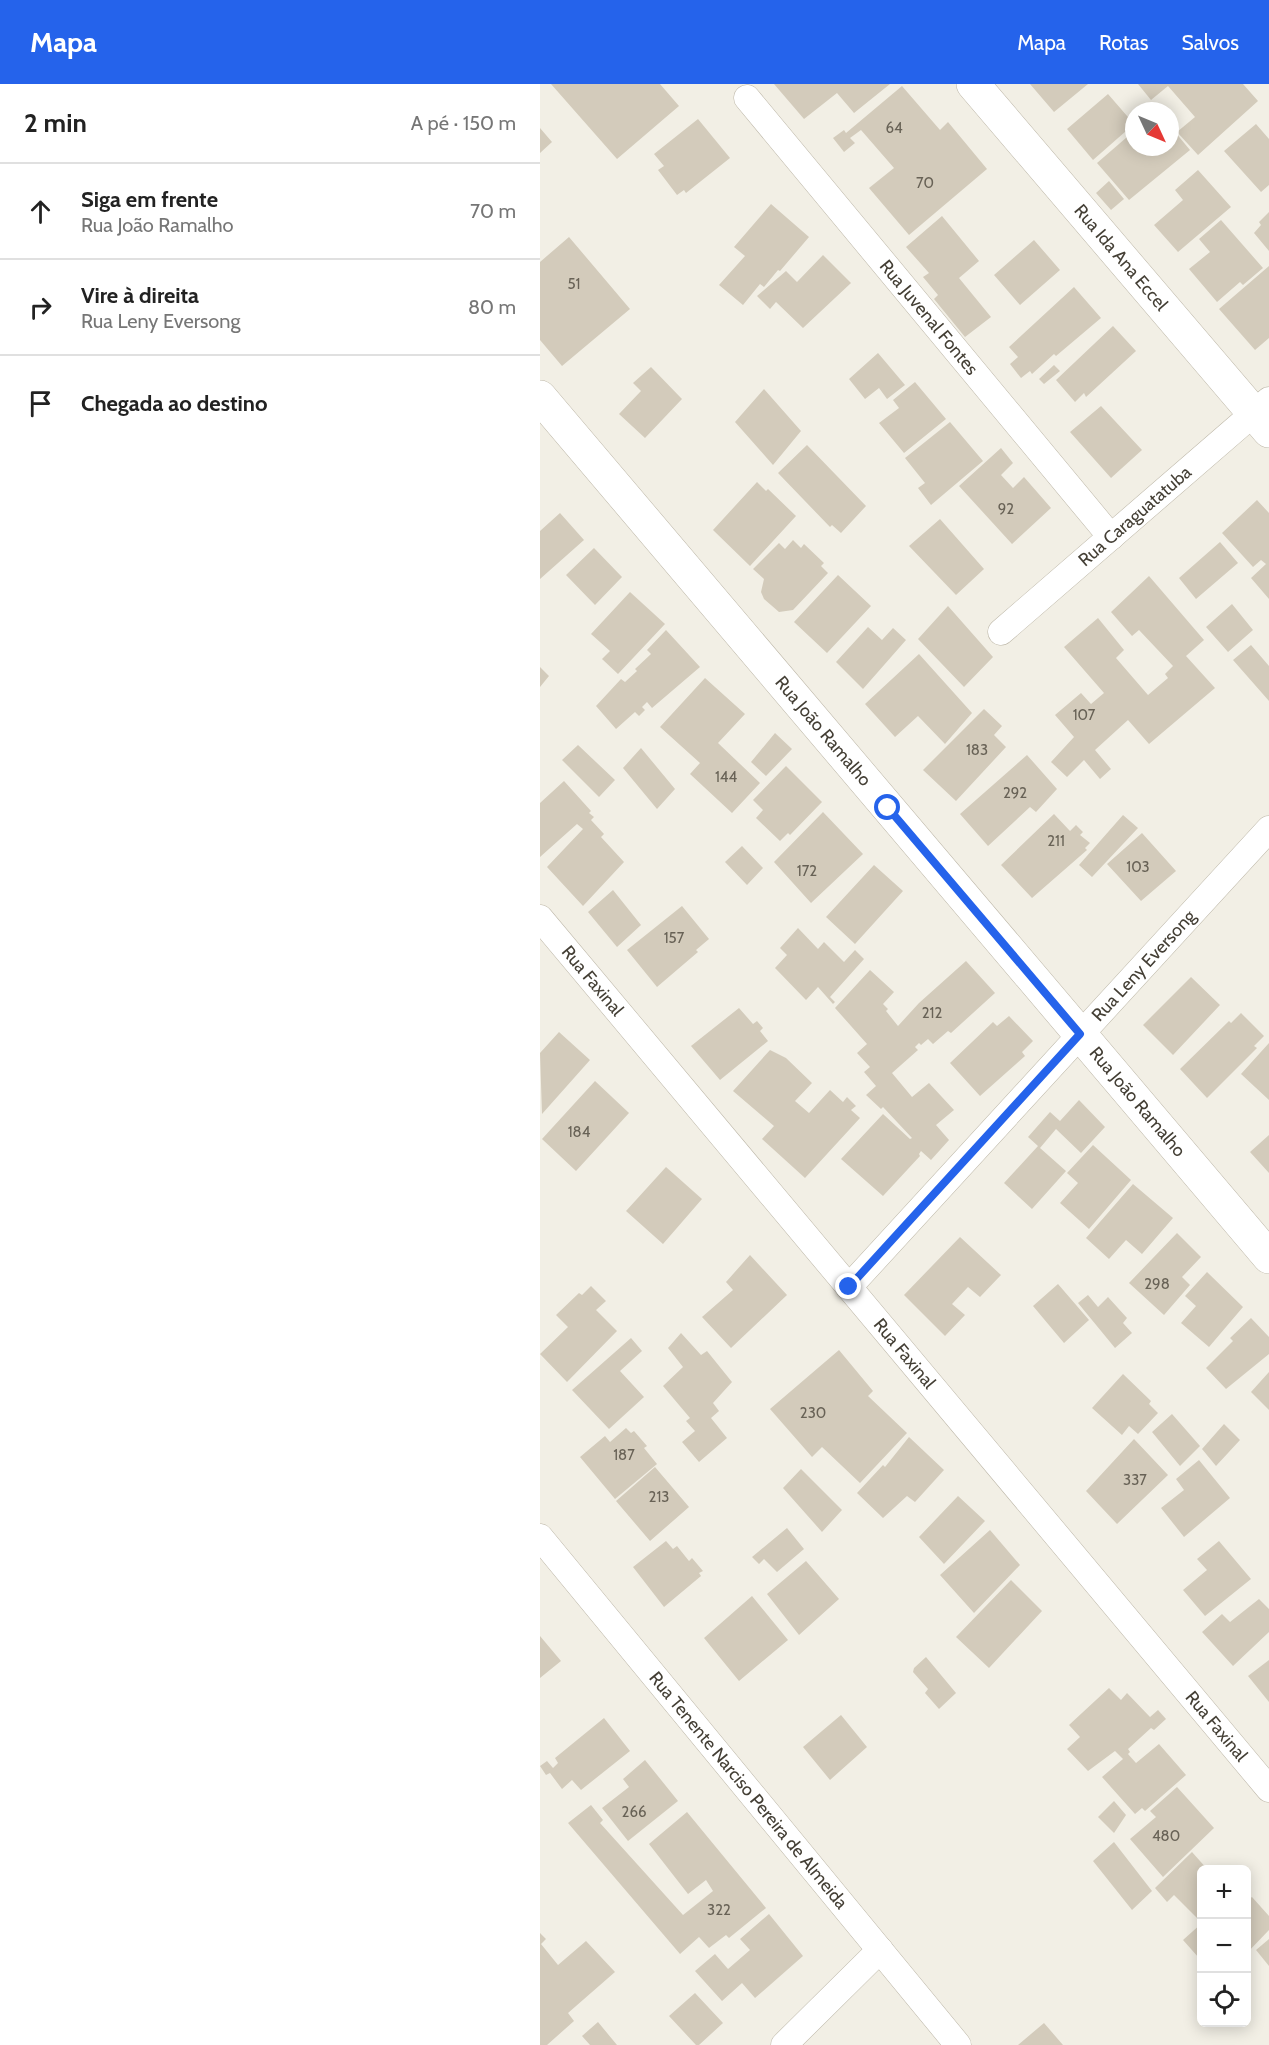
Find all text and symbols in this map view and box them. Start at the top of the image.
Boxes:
text: Mapa [30,25,97,59]
text: Mapa [1017,30,1066,55]
text: Rotas [1099,30,1148,55]
text: Salvos [1181,30,1239,55]
north arrow [1125,102,1179,156]
text: 2 min [24,107,87,139]
text: A pé · 150 m [411,111,516,135]
house number: 64 [885,119,903,137]
house number: 70 [916,174,934,192]
text: Siga em frente [81,186,218,213]
icon: ahead [24,195,57,228]
text: 70 m [470,199,516,223]
street label: Rua Ida Ana Eccel [1069,200,1173,316]
text: Rua João Ramalho [81,213,234,237]
street label: Rua Juvenal Fontes [875,255,983,379]
house number: 51 [567,275,581,293]
text: Vire à direita [81,282,199,309]
icon: right [24,291,57,324]
text: 80 m [468,295,516,319]
text: Rua Leny Eversong [81,309,240,333]
icon: arrive [24,387,57,420]
text: Chegada ao destino [81,390,267,417]
street label: Rua Caraguatatuba [1074,461,1196,571]
house number: 92 [998,500,1014,518]
street label: Rua João Ramalho [770,672,876,791]
house number: 107 [1073,706,1096,724]
house number: 183 [966,741,988,759]
house number: 144 [715,768,737,786]
house number: 292 [1003,784,1027,802]
route start [874,794,900,820]
house number: 211 [1047,832,1065,850]
house number: 103 [1126,858,1150,876]
house number: 172 [797,862,817,880]
street label: Rua Leny Eversong [1087,905,1201,1026]
house number: 157 [664,929,685,947]
street label: Rua Faxinal [557,941,629,1021]
house number: 212 [922,1004,942,1022]
street label: Rua João Ramalho [1085,1042,1190,1161]
house number: 184 [568,1123,591,1141]
route end [835,1273,861,1299]
house number: 298 [1144,1275,1170,1293]
street label: Rua Faxinal [869,1314,941,1394]
house number: 230 [800,1404,826,1422]
house number: 187 [613,1446,635,1464]
house number: 337 [1123,1471,1147,1489]
house number: 213 [649,1488,669,1506]
street label: Rua Tenente Narciso Pereira de Almeida [644,1667,853,1914]
street label: Rua Faxinal [1181,1687,1253,1767]
house number: 266 [622,1803,646,1821]
house number: 480 [1152,1827,1180,1845]
map controls [1197,1865,1251,2027]
button: + [1197,1865,1251,1919]
house number: 322 [707,1901,731,1919]
button: − [1197,1919,1251,1973]
button: locate [1197,1973,1251,2027]

